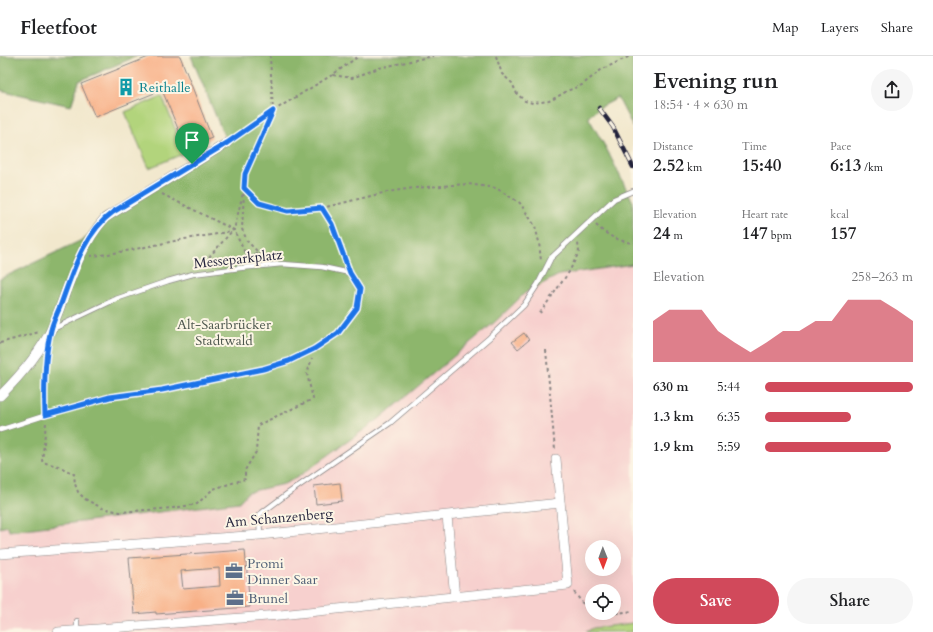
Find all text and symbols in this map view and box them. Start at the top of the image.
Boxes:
text: Fleetfoot [20,15,97,41]
text: Map [772,18,799,37]
text: Layers [821,18,859,37]
text: Share [881,18,913,37]
text: Evening run [653,66,778,96]
button: share [871,69,913,111]
building icon: Reithalle [116,77,136,97]
place label: Reithalle [139,78,191,97]
text: 18:54 · 4 × 630 m [653,96,748,114]
pin [175,123,209,164]
icon: arrive [181,129,203,151]
text: Distance [653,139,693,154]
text: Time [742,139,767,154]
text: Pace [830,139,852,154]
text: 2.52 [653,154,684,177]
text: 15:40 [742,154,781,177]
text: 6:13 [830,154,861,177]
text: km [684,160,702,175]
text: /km [861,160,883,175]
text: Elevation [653,207,697,222]
text: Heart rate [742,207,788,222]
text: kcal [830,207,849,222]
text: 24 [653,222,670,245]
text: 147 [742,222,768,245]
text: 157 [830,222,856,245]
text: m [670,228,683,243]
text: bpm [768,228,792,243]
street label: Messeparkplatz [193,245,284,273]
text: Elevation [653,268,705,286]
text: 258–263 m [851,268,913,286]
park label: Alt-Saarbrücker Stadtwald [177,315,272,350]
text: 630 m [653,378,688,396]
text: 5:44 [717,378,740,396]
text: 1.3 km [653,408,694,426]
text: 6:35 [717,408,740,426]
text: 1.9 km [653,438,694,456]
text: 5:59 [717,438,740,456]
street label: Am Schanzenberg [224,504,334,532]
north arrow [585,540,621,576]
map controls [585,540,621,620]
place label: Promi Dinner Saar [247,554,319,589]
office icon: Promi Dinner Saar [224,561,244,581]
button: Save [653,578,779,624]
button: Share [787,578,913,624]
button: locate [585,584,621,620]
office icon: Brunel [225,588,245,608]
place label: Brunel [248,589,289,608]

